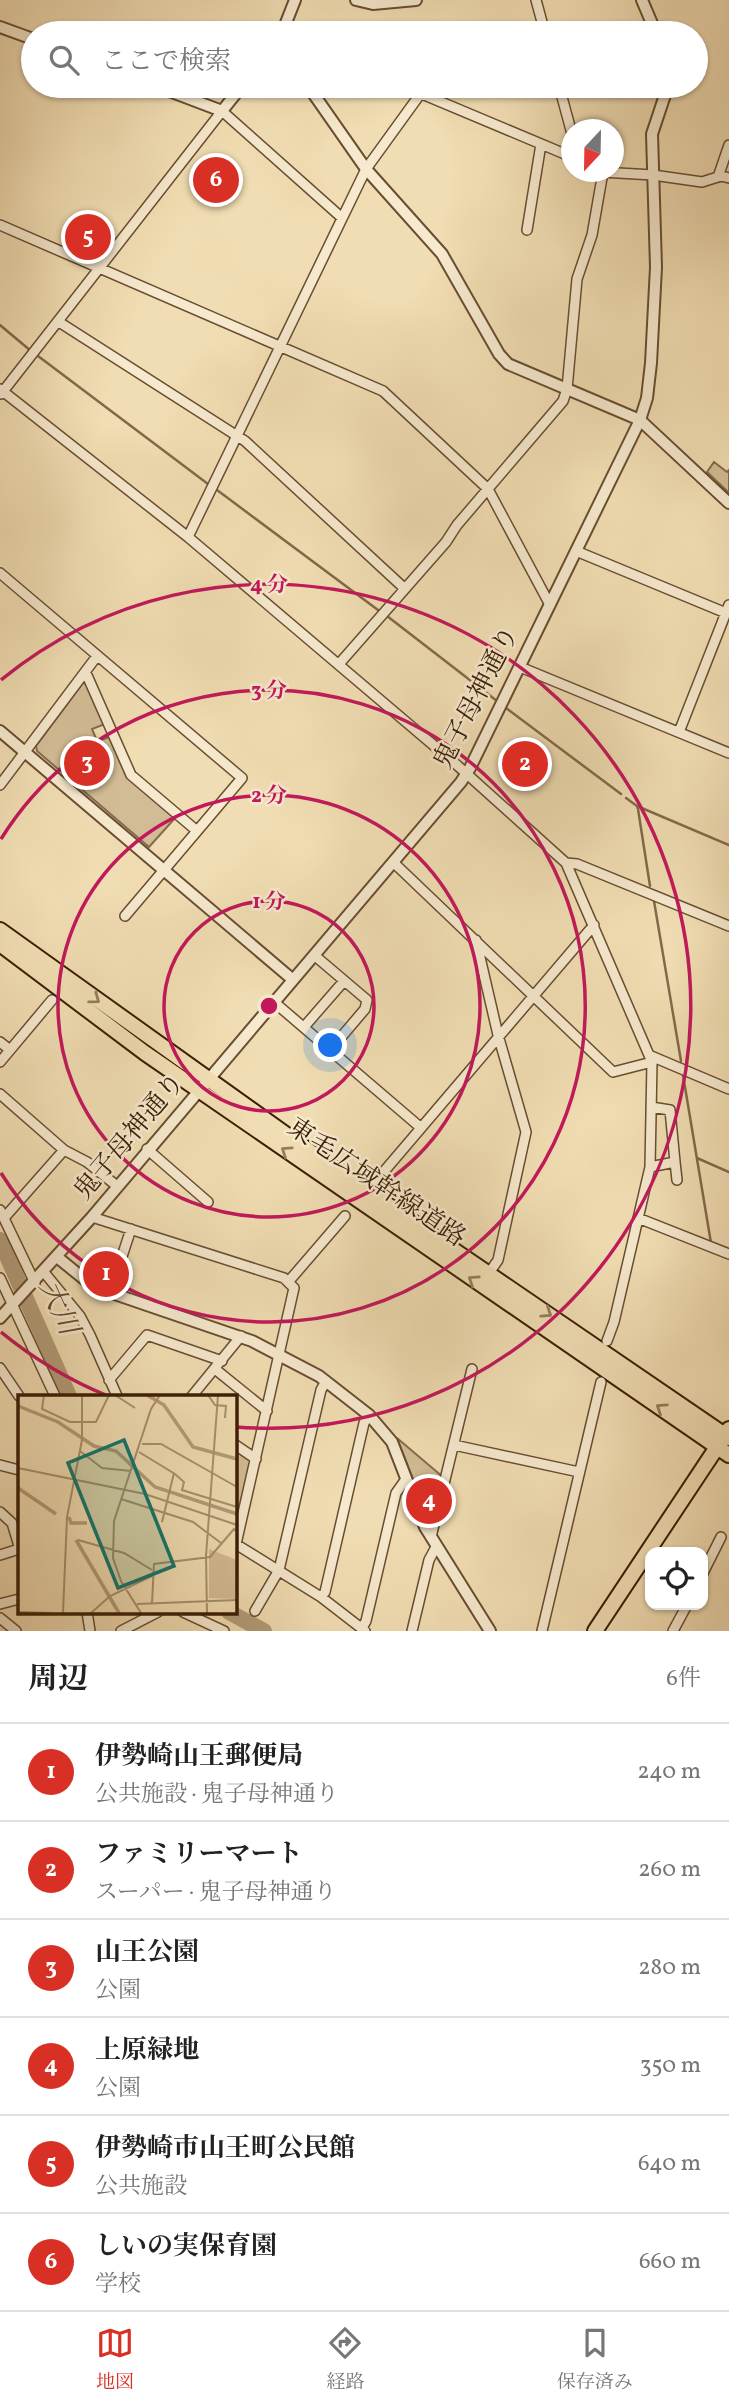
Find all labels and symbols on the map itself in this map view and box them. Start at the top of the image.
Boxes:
north arrow [561,119,624,182]
pin: 6 [193,154,239,206]
pin: 5 [65,211,111,263]
text: 4 分 [250,571,288,600]
street label: 鬼子母神通り [426,620,528,776]
text: 3 分 [251,677,287,706]
pin: 3 [64,737,110,789]
pin: 2 [502,738,548,790]
text: 2 分 [251,782,287,811]
text: 1 分 [252,888,286,917]
one-way arrow [87,991,100,1003]
centre of rings [257,994,281,1018]
your location [313,1028,347,1062]
street label: 鬼子母神通り [66,1066,194,1208]
street label: 東毛広域幹線道路 [280,1110,472,1256]
one-way arrow [281,1147,294,1159]
pin: 1 [83,1248,129,1300]
water label: 大川 [29,1274,88,1344]
one-way arrow [468,1275,481,1288]
one-way arrow [539,1305,552,1317]
inset map [18,1395,236,1614]
one-way arrow [656,1404,669,1416]
pin: 4 [406,1475,452,1527]

